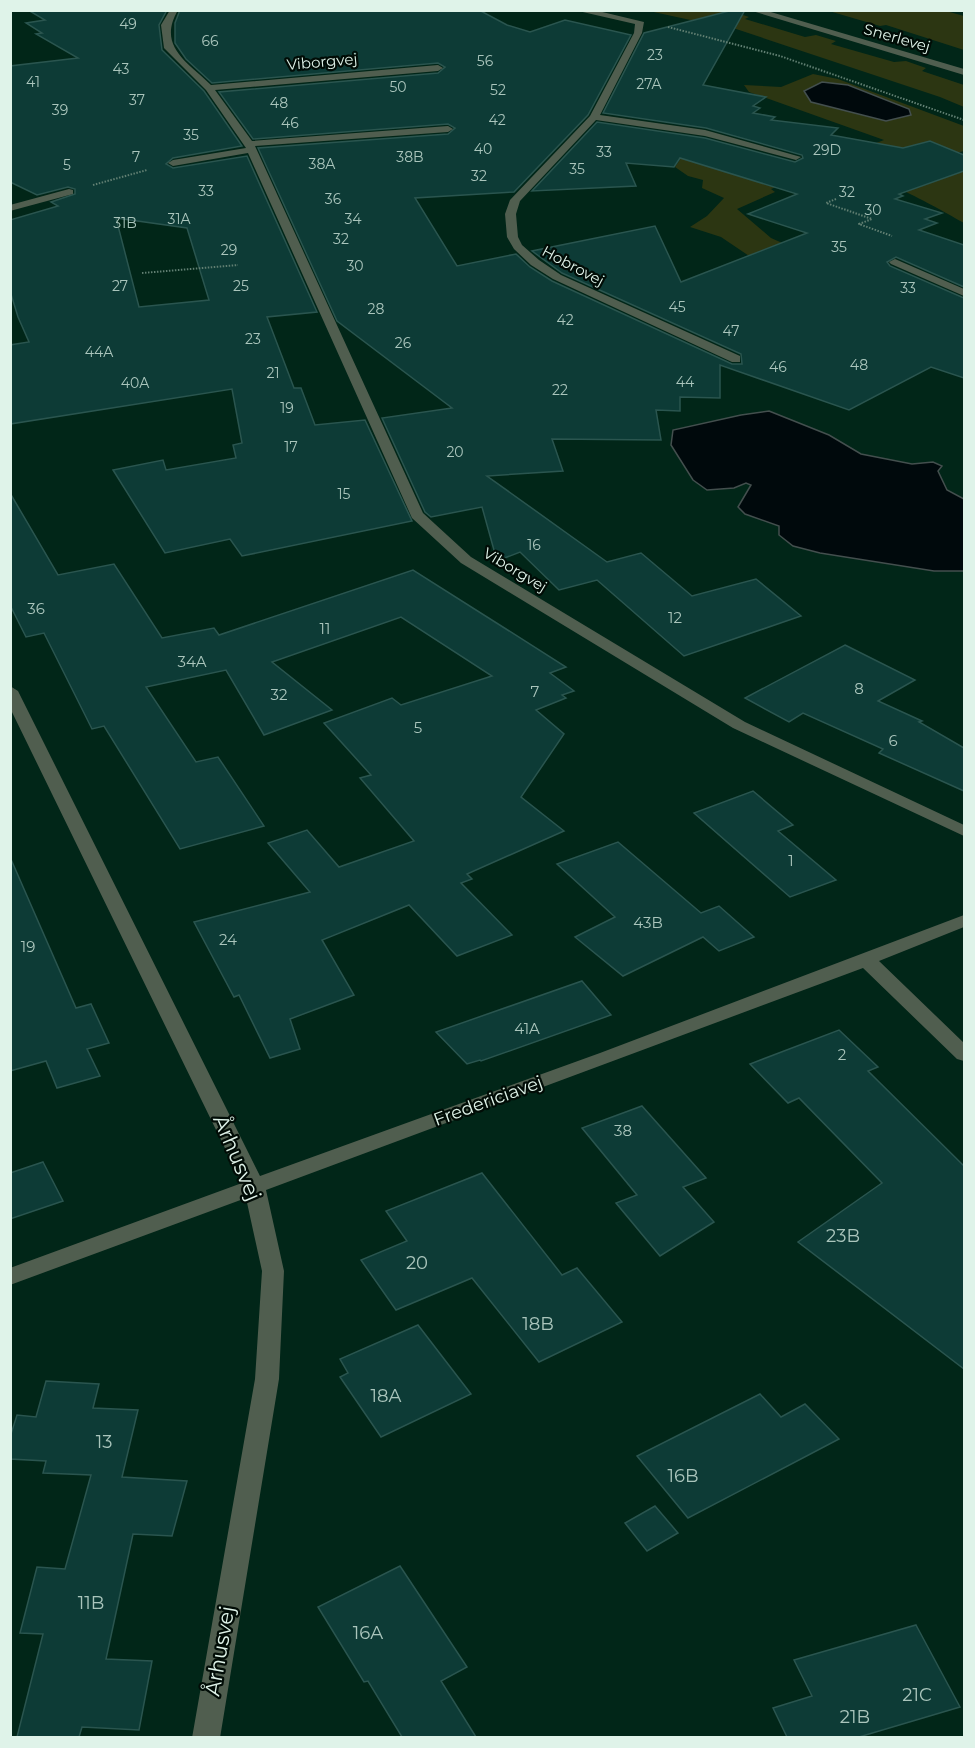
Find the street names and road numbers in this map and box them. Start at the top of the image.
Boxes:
street label: Snerlevej [862,19,933,56]
street label: Viborgvej [286,49,358,74]
street label: Hobrovej [539,241,608,290]
street label: Viborgvej [480,543,551,596]
street label: Fredericiavej [430,1071,546,1131]
street label: Århusvej [208,1111,267,1205]
street label: Århusvej [199,1604,240,1698]

